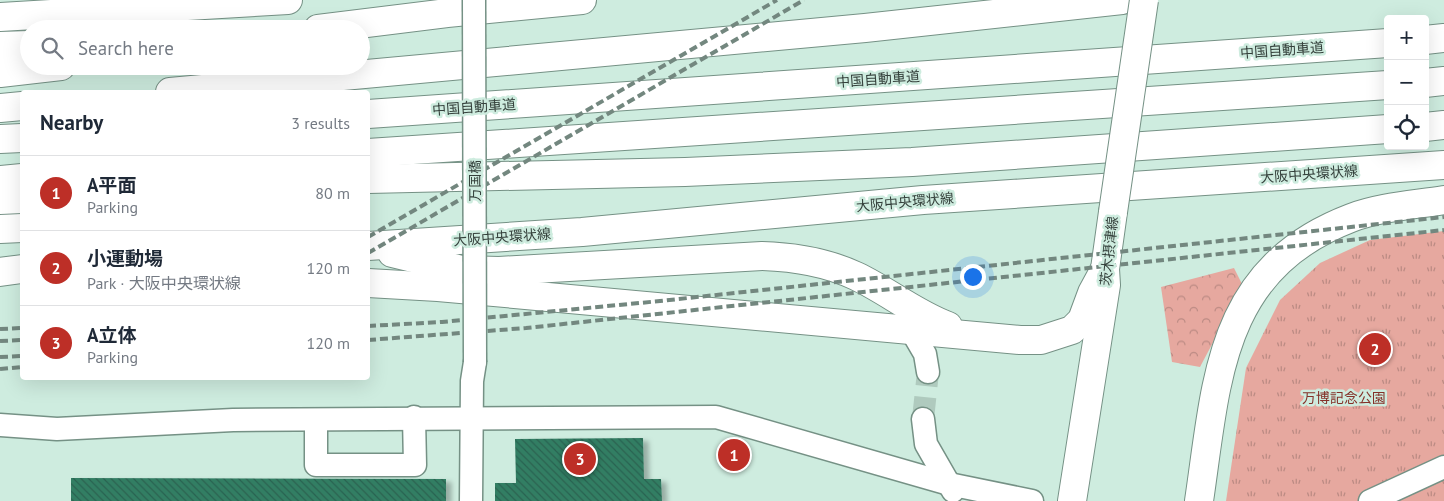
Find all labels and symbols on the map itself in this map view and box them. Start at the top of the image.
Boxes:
street label: 中国自動車道 [1239,38,1325,62]
street label: 中国自動車道 [835,67,921,91]
street label: 中国自動車道 [431,95,517,119]
street label: 万国橋 [466,160,484,202]
street label: 大阪中央環状線 [1259,162,1359,186]
street label: 大阪中央環状線 [855,189,955,215]
street label: 茨木摂津線 [1096,215,1122,287]
street label: 大阪中央環状線 [452,225,552,249]
your location [960,264,986,290]
pin: 2 [1359,330,1391,368]
park label: 万博記念公園 [1302,389,1386,407]
pin: 1 [718,436,750,474]
pin: 3 [564,440,596,478]

